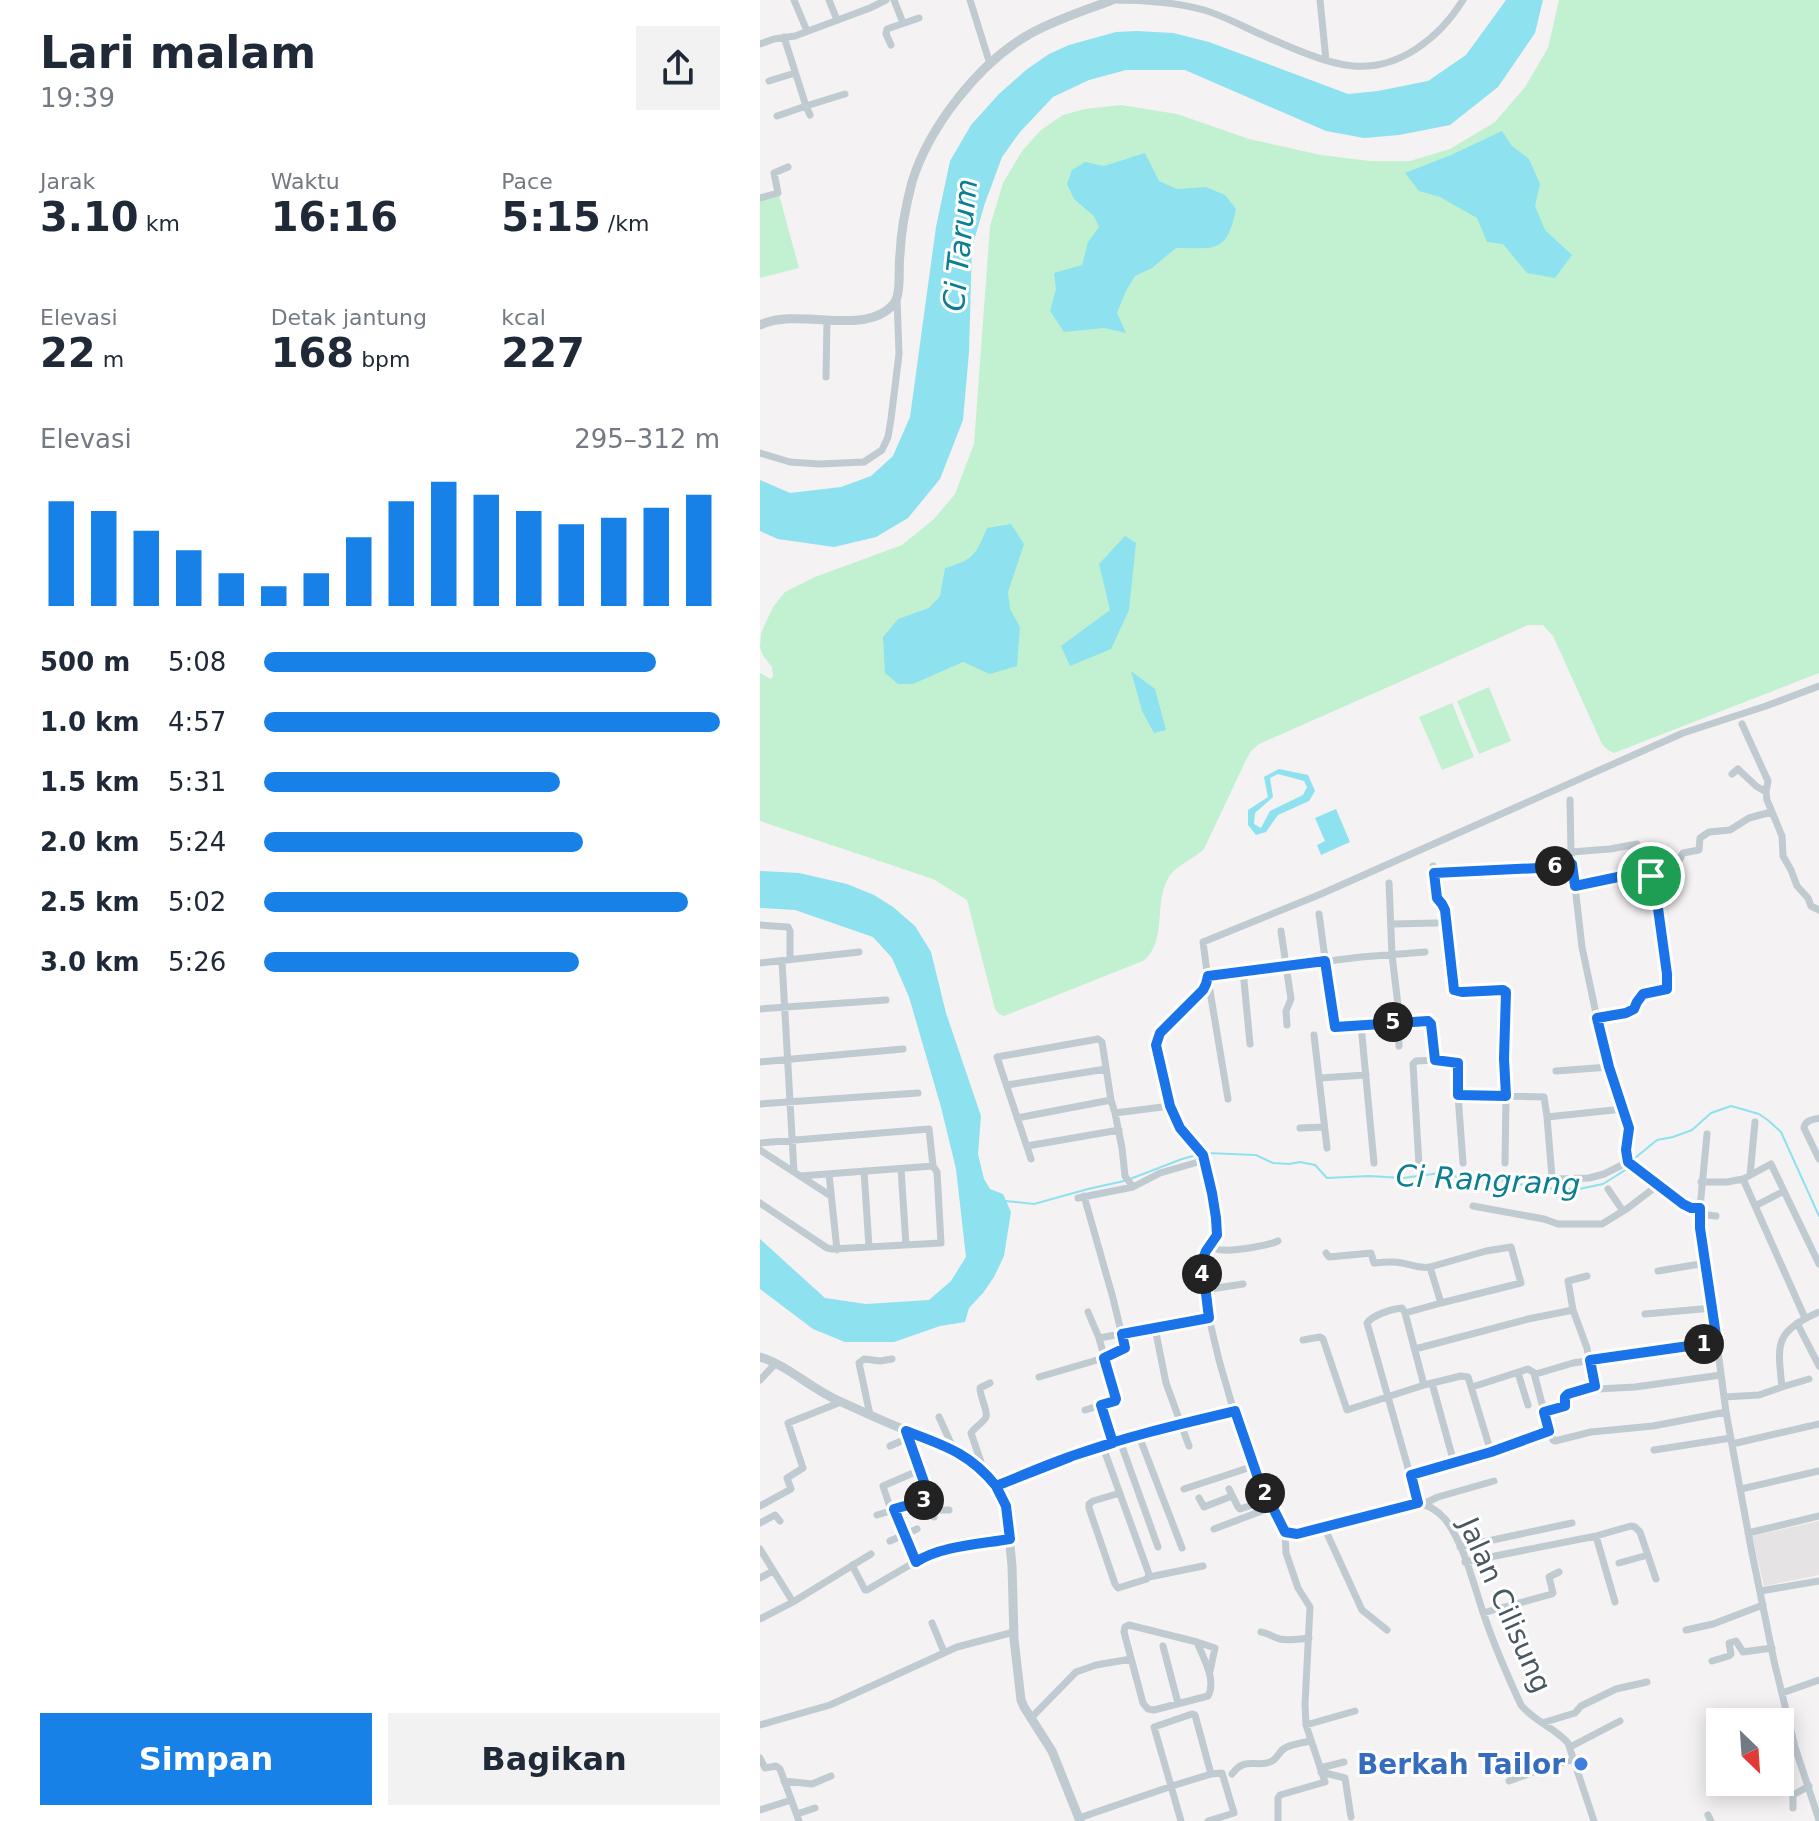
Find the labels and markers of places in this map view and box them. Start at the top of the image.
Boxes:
pin [1617,842,1685,910]
pin: 6 [1535,846,1575,886]
pin: 5 [1373,1002,1413,1042]
pin: 4 [1182,1254,1222,1294]
pin: 1 [1684,1324,1724,1364]
pin: 2 [1245,1473,1285,1513]
pin: 3 [904,1480,944,1520]
place label: Berkah Tailor [1357,1748,1565,1781]
marker: Berkah Tailor [1572,1755,1590,1773]

